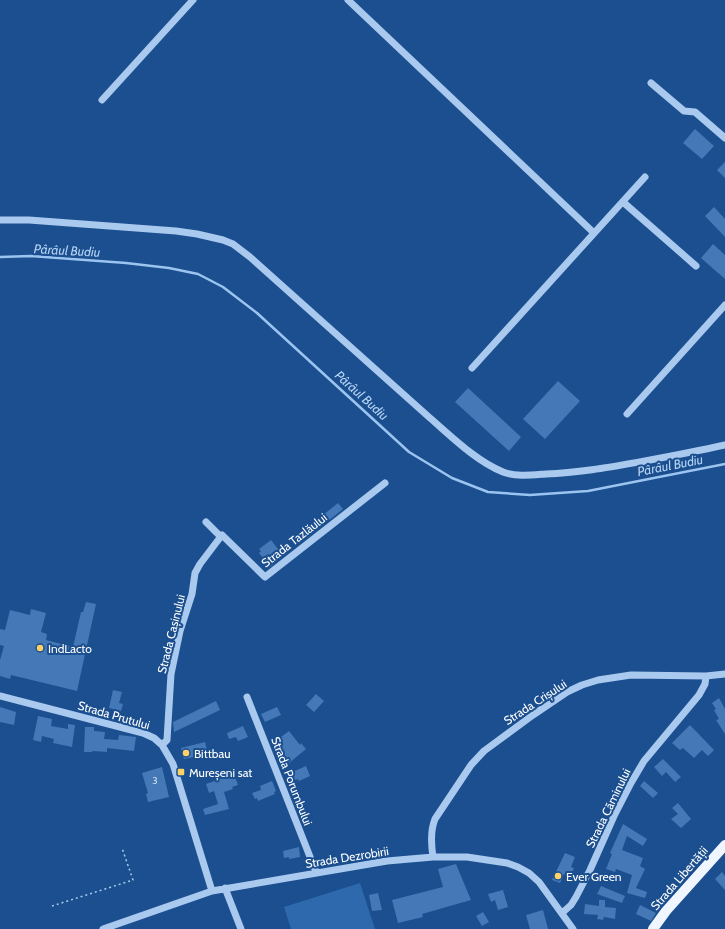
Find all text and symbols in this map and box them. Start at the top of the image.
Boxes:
water label: Pârâul Budiu [33,240,101,260]
water label: Pârâul Budiu [332,367,392,424]
water label: Pârâul Budiu [636,451,705,479]
street label: Strada Tazlăului [258,510,330,570]
street label: Strada Cașinului [154,593,189,675]
place label: IndLacto [48,641,92,656]
marker: IndLacto [35,643,45,653]
street label: Strada Crișului [501,676,570,729]
street label: Strada Prutului [76,698,152,732]
street label: Strada Porumbului [268,734,316,828]
place label: Bittbau [194,746,230,761]
marker: Bittbau [181,748,191,758]
place label: Mureșeni sat [189,765,252,781]
street label: Strada Căminului [582,766,634,850]
marker: Mureșeni sat [176,767,186,777]
house number: 3 [152,774,158,787]
street label: Strada Dezrobirii [304,843,390,871]
street label: Strada Libertății [647,843,712,914]
place label: Ever Green [566,869,622,884]
marker: Ever Green [553,871,563,881]

